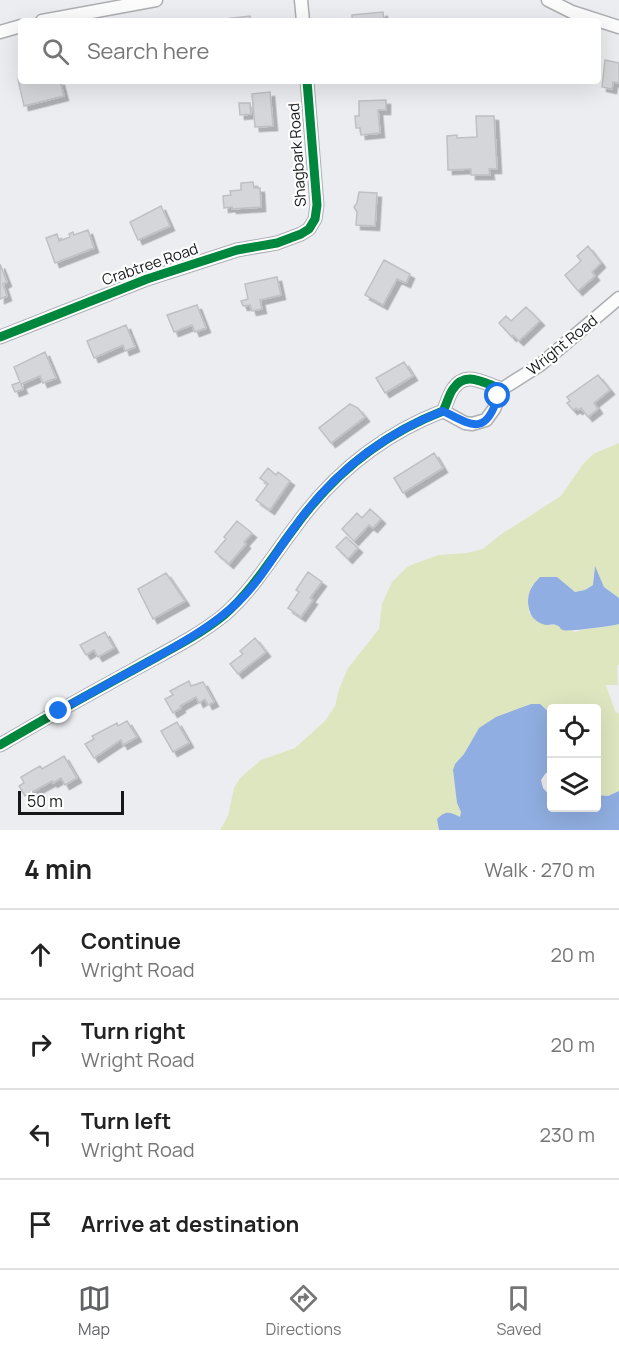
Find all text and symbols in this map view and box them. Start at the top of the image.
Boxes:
search box [18,18,601,84]
icon: search [39,35,72,68]
text: Search here [87,36,209,66]
street label: Shagbark Road [283,102,311,208]
street label: Crabtree Road [99,238,201,290]
street label: Wright Road [522,310,602,380]
route start [484,382,510,408]
route end [45,697,71,723]
map controls [547,704,601,812]
button: locate [547,704,601,758]
button: layers [547,758,601,812]
scale bar [18,788,124,816]
text: 50 m [27,790,63,812]
text: 4 min [24,851,92,887]
text: Walk · 270 m [484,856,595,883]
text: Continue [81,926,181,956]
icon: ahead [24,938,57,971]
text: 20 m [550,941,595,968]
text: Wright Road [81,956,195,983]
text: Turn right [81,1016,186,1046]
icon: right [24,1028,57,1061]
text: 20 m [550,1031,595,1058]
text: Wright Road [81,1046,195,1073]
text: Turn left [81,1106,171,1136]
icon: left [24,1118,57,1151]
text: 230 m [539,1121,595,1148]
text: Wright Road [81,1136,195,1163]
icon: arrive [24,1208,57,1241]
text: Arrive at destination [81,1209,299,1239]
tab: Map [78,1282,111,1340]
tab: Directions [266,1282,341,1340]
tab: Saved [496,1282,541,1340]

